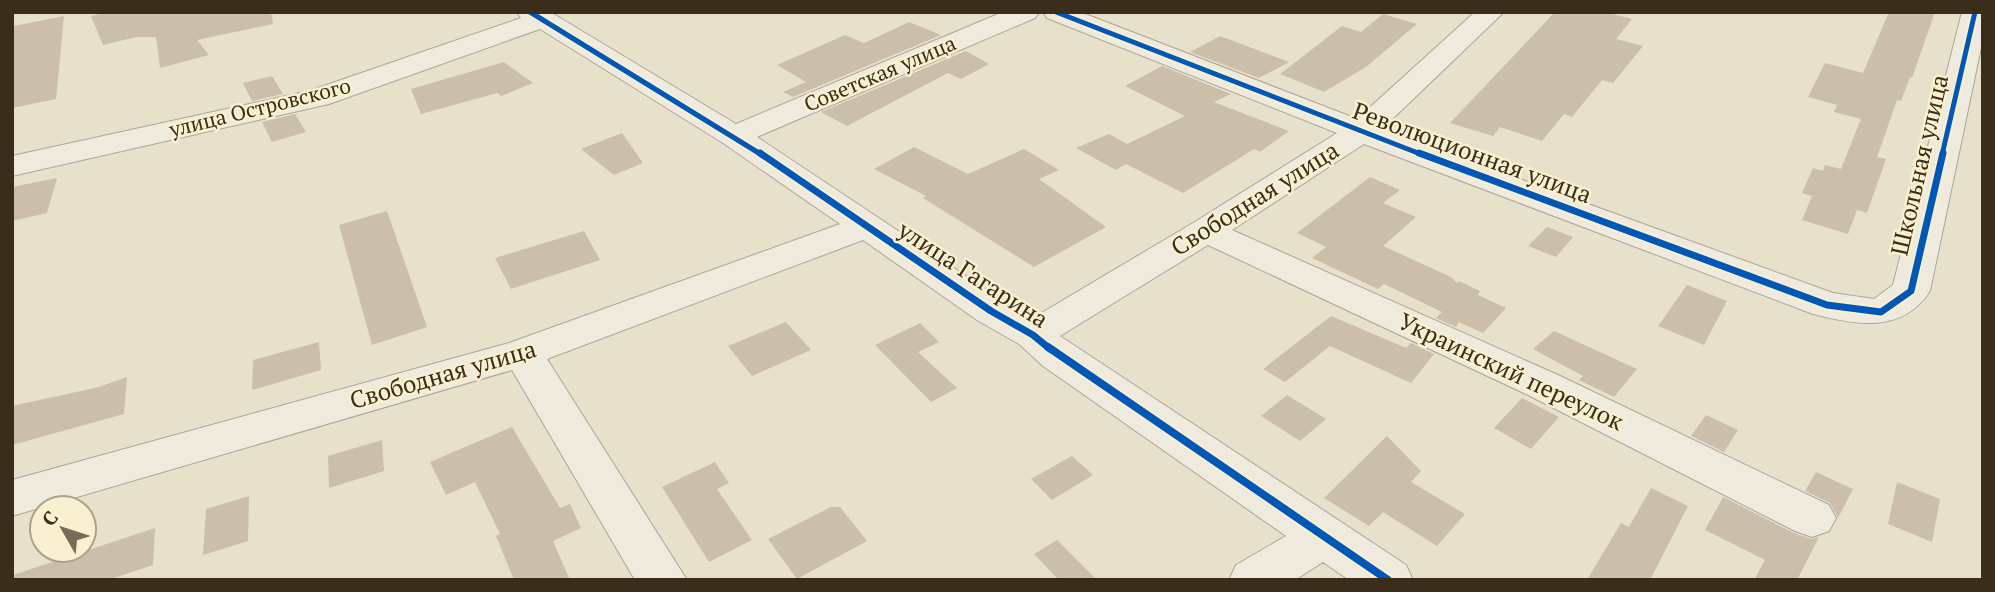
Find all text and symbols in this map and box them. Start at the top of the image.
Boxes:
street label: Советская улица [799,28,960,118]
street label: улица Островского [165,71,353,143]
street label: Школьная улица [1883,71,1955,258]
street label: Революционная улица [1349,94,1596,210]
street label: Свободная улица [1164,134,1345,263]
street label: улица Гагарина [891,213,1055,335]
street label: Украинский переулок [1394,305,1629,437]
street label: Свободная улица [346,332,540,416]
north arrow [28,494,98,564]
text: С [36,505,63,531]

